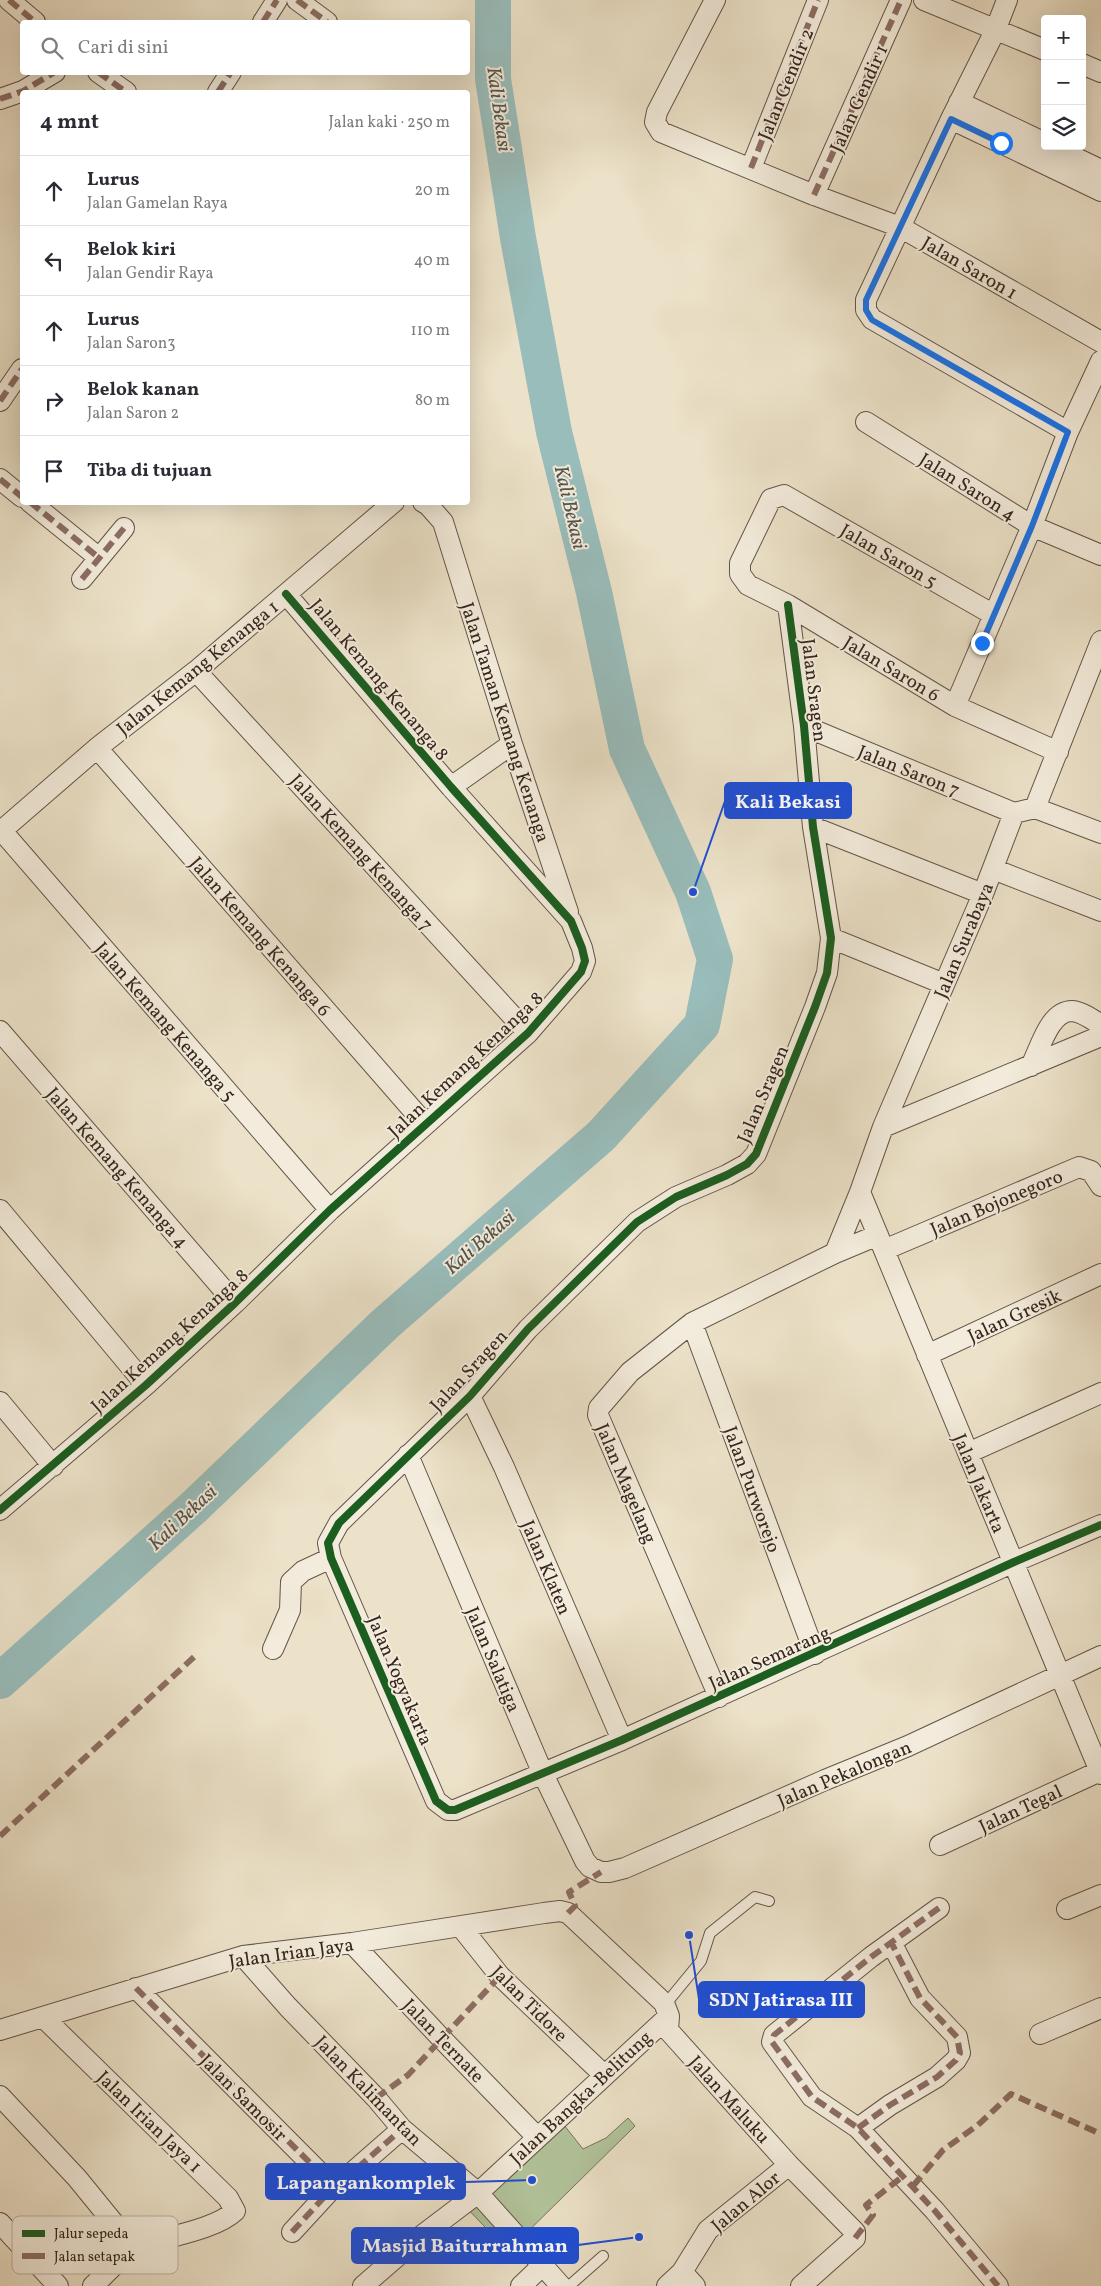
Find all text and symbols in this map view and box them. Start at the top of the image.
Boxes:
map controls [1041,15,1086,150]
button: + [1041,15,1086,60]
search box [20,20,470,75]
street label: Jalan Gendir 2 [753,25,821,145]
icon: search [38,34,66,62]
text: Cari di sini [78,35,169,61]
street label: Jalan Gendir 1 [824,41,895,157]
button: − [1041,60,1086,105]
water label: Kali Bekasi [478,65,518,155]
button: layers [1041,105,1086,150]
text: 4 mnt [40,108,99,137]
text: Jalan kaki · 250 m [329,112,450,134]
route start [990,132,1013,155]
text: Lurus [87,167,139,193]
icon: ahead [40,177,68,205]
text: 20 m [415,180,450,202]
text: Jalan Gamelan Raya [87,193,228,215]
street label: Jalan Saron 1 [916,231,1022,307]
text: Belok kiri [87,237,176,263]
icon: left [40,247,68,275]
text: 40 m [414,250,450,272]
text: Jalan Gendir Raya [87,263,213,285]
text: Lurus [87,307,139,333]
icon: ahead [40,317,68,345]
text: 110 m [411,320,450,342]
text: Jalan Saron3 [87,333,176,355]
text: Belok kanan [87,377,199,403]
icon: right [40,387,68,415]
text: 80 m [415,390,450,412]
text: Jalan Saron 2 [87,403,179,425]
street label: Jalan Saron 4 [913,447,1021,528]
icon: arrive [40,457,68,485]
text: Tiba di tujuan [87,458,212,484]
water label: Kali Bekasi [546,463,593,553]
street label: Jalan Saron 5 [835,518,941,595]
street label: Jalan Kemang Kenanga 8 [303,594,454,767]
street label: Jalan Kemang Kenanga 1 [112,595,285,742]
street label: Jalan Taman Kemang Kenanga [453,599,555,846]
street label: Jalan Saron 6 [838,631,944,709]
route end [971,632,994,655]
street label: Jalan Sragen [794,637,832,743]
street label: Jalan Saron 7 [853,739,963,804]
street label: Jalan Kemang Kenanga 7 [283,769,438,938]
callout: Kali Bekasi [725,783,851,818]
text: Kali Bekasi [735,789,841,817]
street label: Jalan Kemang Kenanga 6 [183,852,336,1023]
street label: Jalan Surabaya [929,879,1001,1003]
street label: Jalan Kemang Kenanga 5 [88,937,241,1108]
street label: Jalan Kemang Kenanga 8 [383,986,550,1145]
street label: Jalan Sragen [732,1042,796,1148]
street label: Jalan Kemang Kenanga 4 [39,1082,194,1255]
street label: Jalan Bojonegoro [926,1164,1067,1243]
water label: Kali Bekasi [439,1204,522,1282]
street label: Jalan Kemang Kenanga 8 [86,1264,255,1419]
street label: Jalan Gresik [964,1284,1066,1350]
street label: Jalan Sragen [425,1324,514,1418]
street label: Jalan Magelang [588,1420,662,1548]
street label: Jalan Purworejo [716,1423,786,1557]
street label: Jalan Jakarta [946,1430,1011,1537]
water label: Kali Bekasi [143,1478,225,1558]
street label: Jalan Klaten [514,1516,577,1619]
street label: Jalan Salatiga [458,1603,526,1717]
street label: Jalan Yogyakarta [360,1612,438,1750]
street label: Jalan Semarang [705,1620,835,1697]
street label: Jalan Pekalongan [774,1735,916,1815]
street label: Jalan Tegal [975,1779,1067,1840]
street label: Jalan Irian Jaya [227,1932,355,1976]
street label: Jalan Tidore [484,1960,573,2049]
callout: SDN Jatirasa III [699,1982,864,2017]
text: SDN Jatirasa III [709,1987,853,2015]
street label: Jalan Ternate [396,1993,489,2089]
street label: Jalan Bangka-Belitung [504,2025,658,2171]
street label: Jalan Kalimantan [308,2030,427,2153]
street label: Jalan Samosir [193,2049,292,2148]
street label: Jalan Maluku [682,2051,775,2150]
street label: Jalan Irian Jaya 1 [90,2065,207,2179]
callout: Lapangankomplek [266,2164,465,2199]
street label: Jalan Alor [706,2166,787,2239]
text: Lapangankomplek [277,2170,455,2198]
legend [12,2216,178,2274]
text: Jalur sepeda [54,2225,129,2244]
callout: Masjid Baiturrahman [352,2228,578,2263]
text: Masjid Baiturrahman [362,2233,568,2261]
text: Jalan setapak [54,2248,135,2267]

